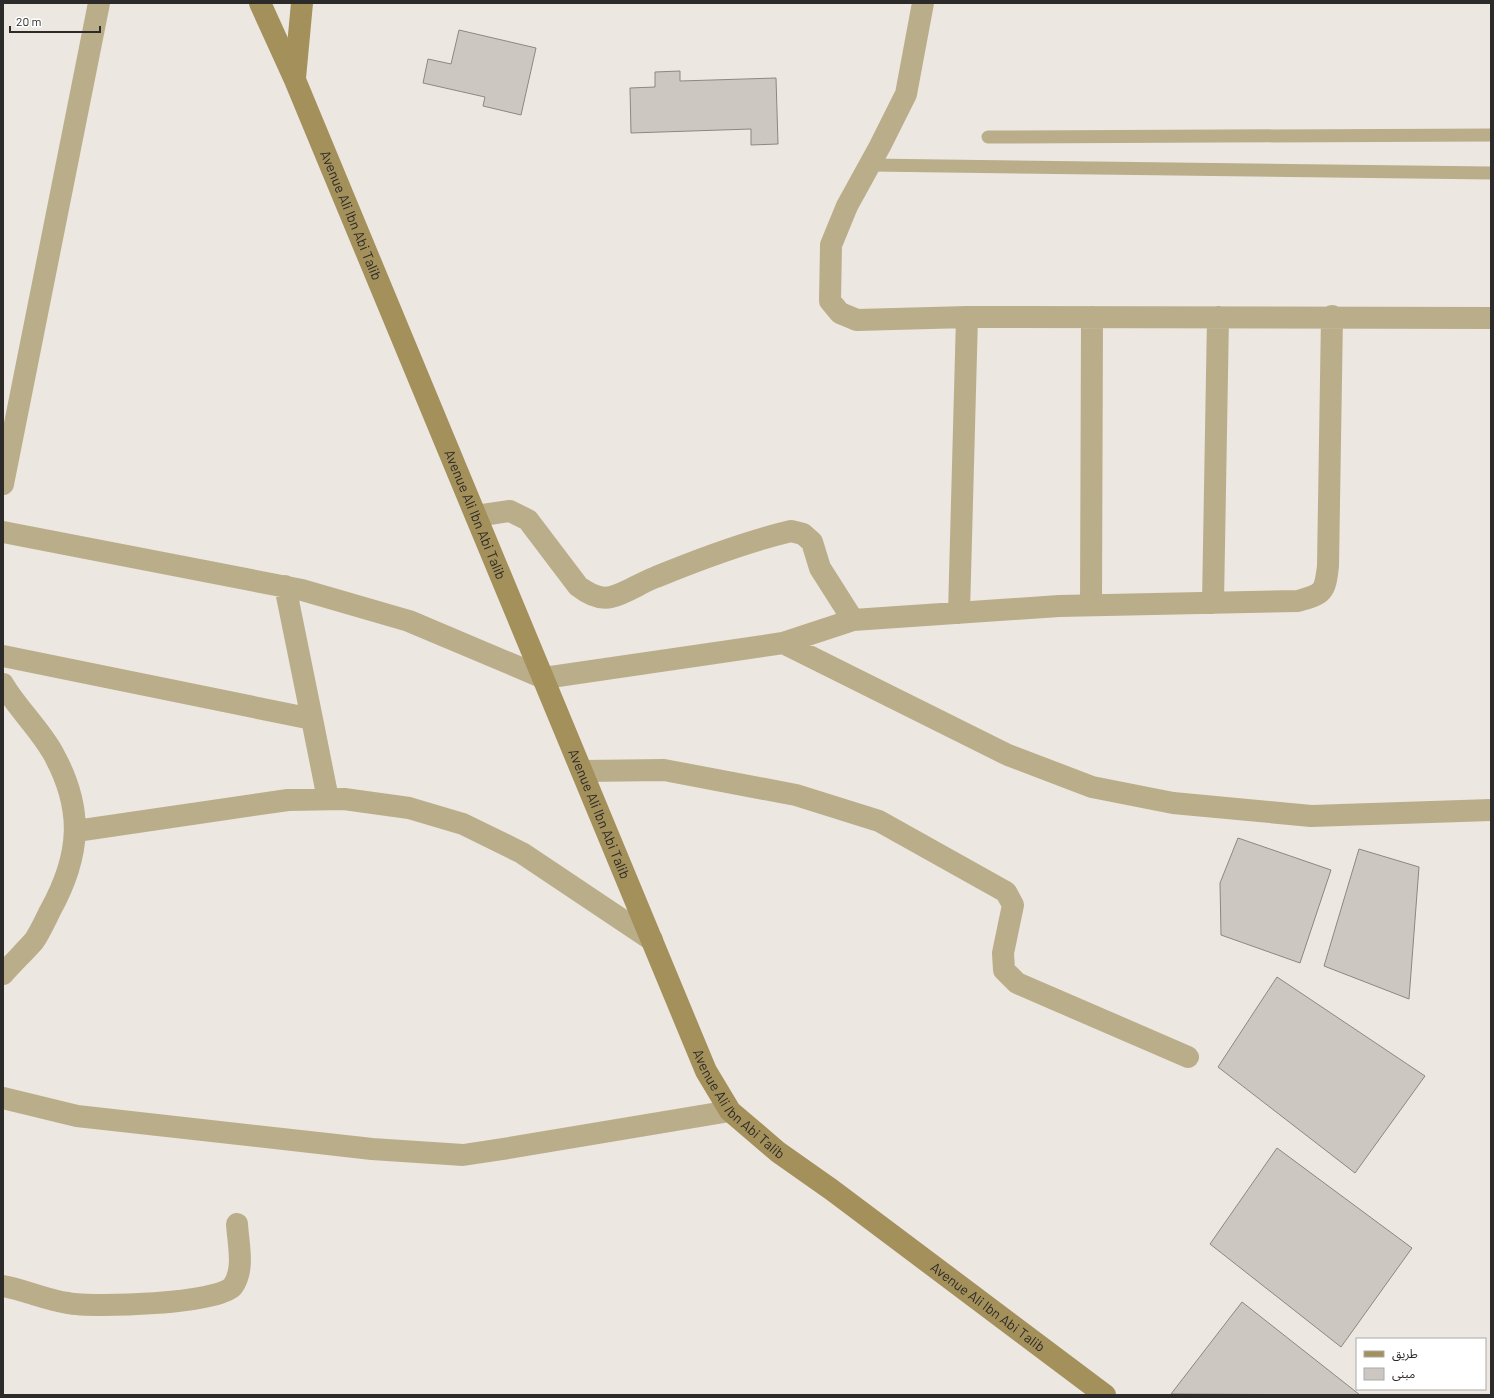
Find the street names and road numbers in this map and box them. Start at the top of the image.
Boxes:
street label: Avenue Ali Ibn Abi Talib [317,148,386,283]
street label: Avenue Ali Ibn Abi Talib [441,447,510,582]
street label: Avenue Ali Ibn Abi Talib [565,746,634,881]
street label: Avenue Ali Ibn Abi Talib [690,1046,788,1162]
street label: Avenue Ali Ibn Abi Talib [927,1258,1049,1355]

